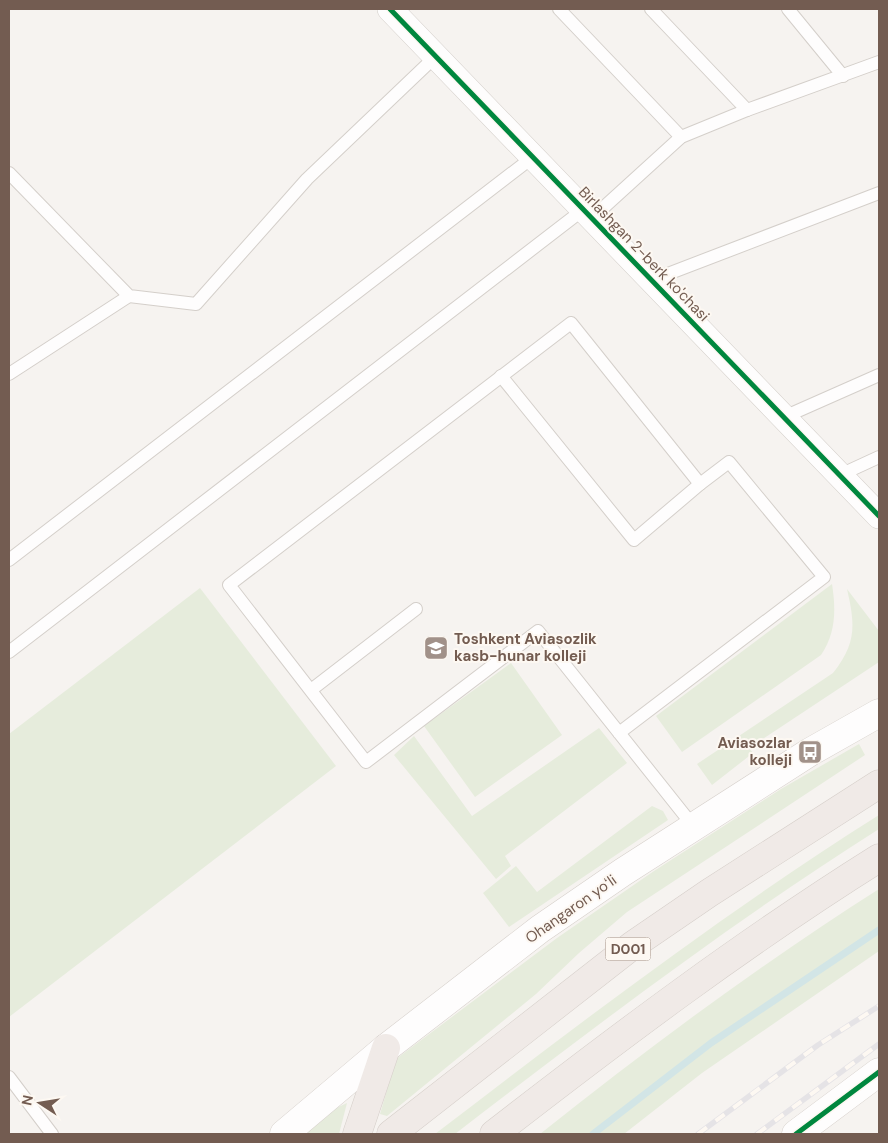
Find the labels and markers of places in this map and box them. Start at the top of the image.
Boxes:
place label: Toshkent Aviasozlik kasb-hunar kolleji [454,629,597,666]
school or university icon: Toshkent Aviasozlik kasb-hunar kolleji [423,635,449,661]
place label: Aviasozlar kolleji [717,733,792,770]
bus stop icon: Aviasozlar kolleji [797,739,823,765]

